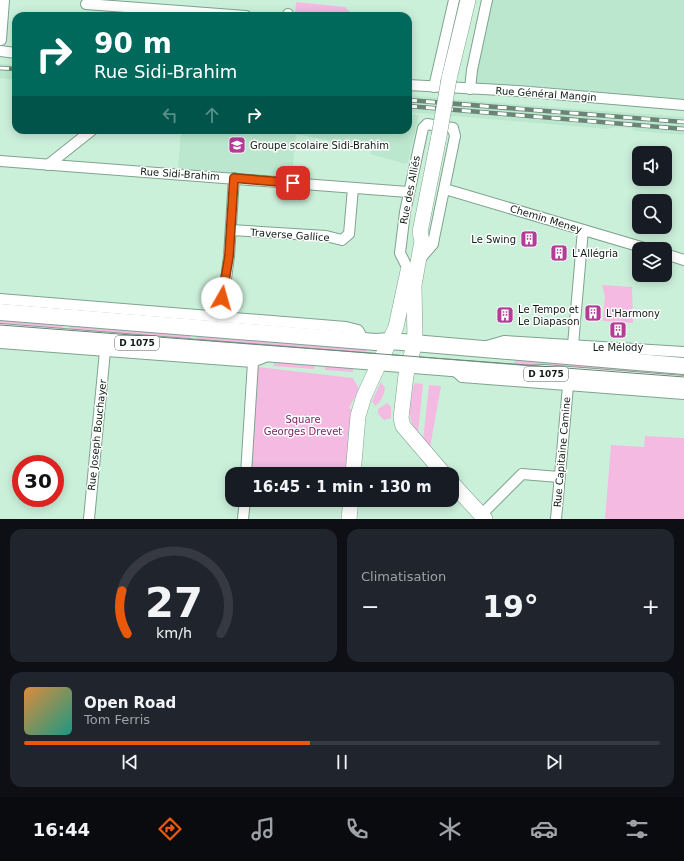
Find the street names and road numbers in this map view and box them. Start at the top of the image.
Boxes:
street label: Rue Général Mangin [495,85,597,103]
street label: Rue des Alliés [398,155,422,225]
street label: Rue Sidi-Brahim [140,166,220,182]
street label: Chemin Meney [509,203,583,235]
street label: Traverse Gallice [249,227,330,243]
road number: D 1075 [115,336,159,350]
road number: D 1075 [524,367,568,381]
street label: Rue Joseph Bouchayer [86,378,108,491]
street label: Rue Capitaine Camine [552,396,572,508]

